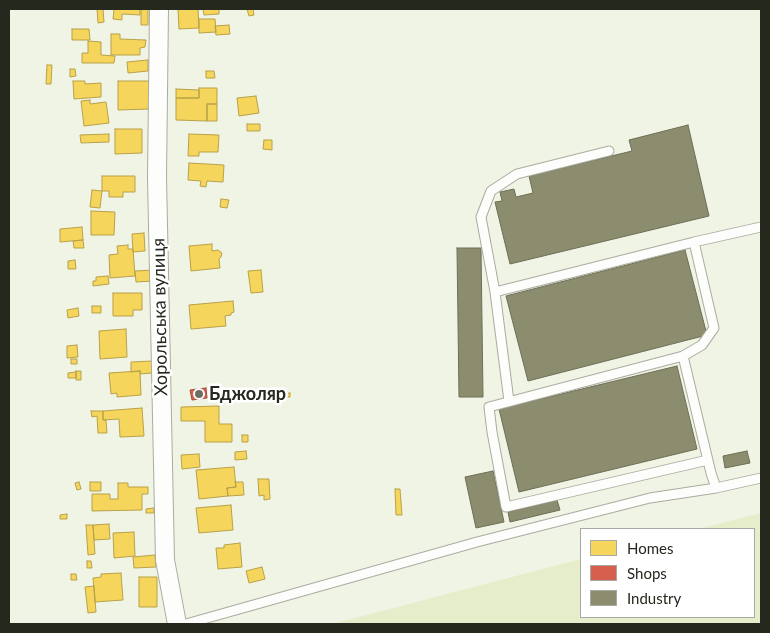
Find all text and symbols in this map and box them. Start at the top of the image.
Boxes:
street label: Хорольська вулиця [148,238,172,396]
place label: Бджоляр [209,383,286,405]
marker: Бджоляр [193,388,205,400]
legend [580,528,755,618]
text: Homes [627,539,673,557]
text: Shops [627,564,667,582]
text: Industry [627,589,681,607]

